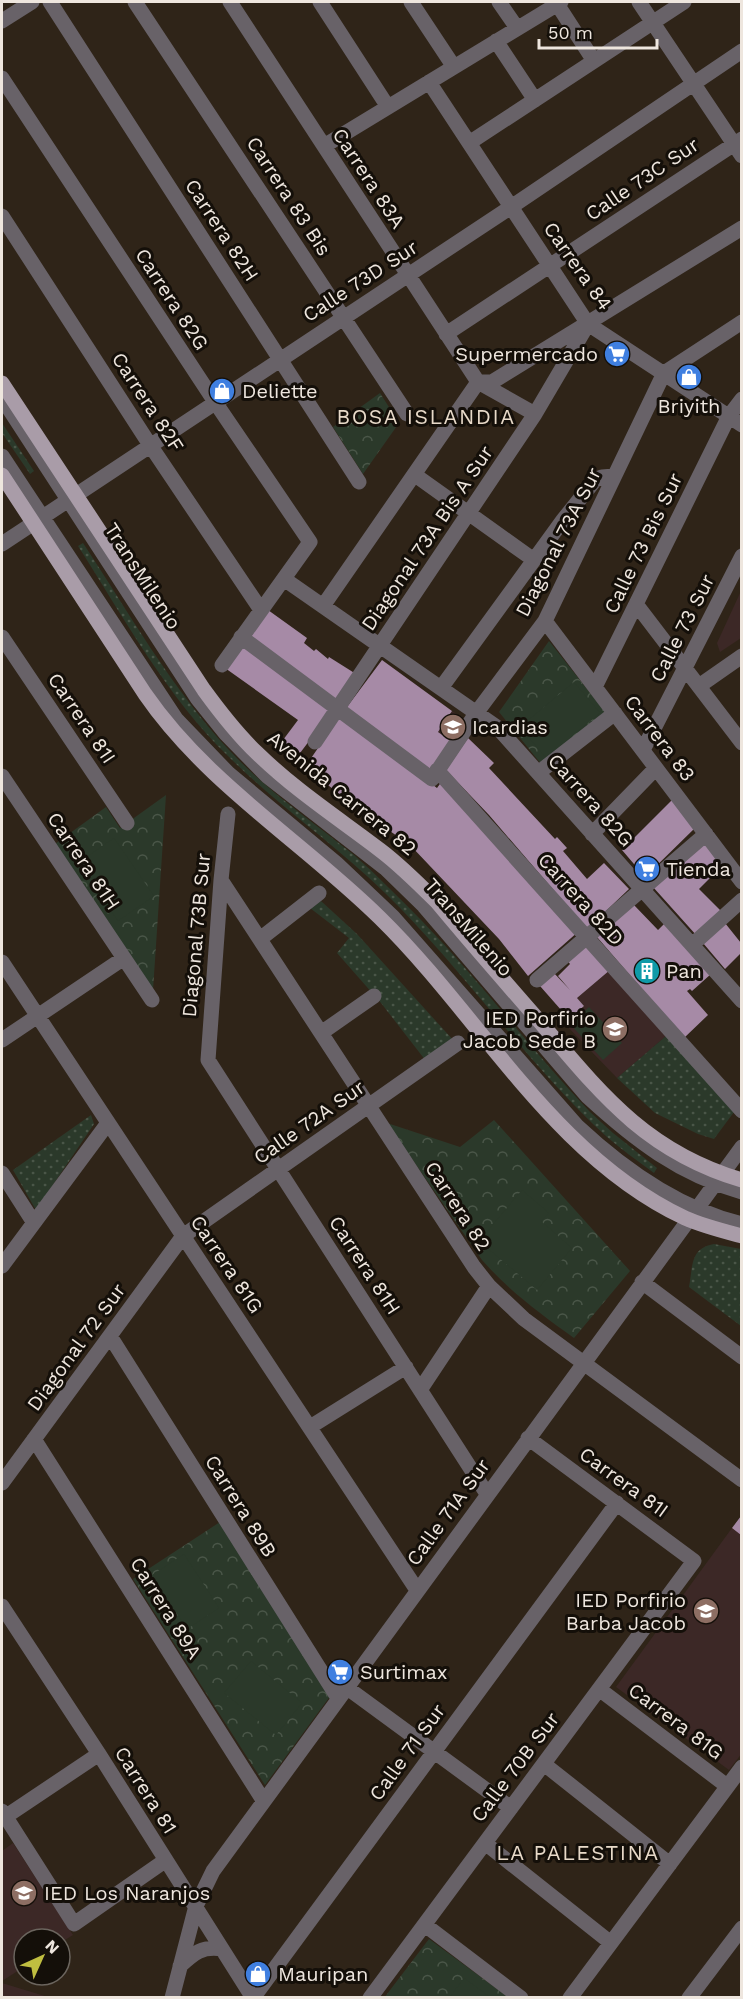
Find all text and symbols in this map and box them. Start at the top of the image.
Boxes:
scale bar [539,12,658,50]
text: 50 m [548,22,593,43]
street label: Carrera 83A [328,123,410,233]
street label: Carrera 83 Bis [242,132,336,260]
street label: Calle 73C Sur [581,132,703,226]
street label: Carrera 82H [180,174,264,286]
street label: Carrera 84 [539,217,617,315]
street label: Calle 73D Sur [298,235,422,327]
street label: Carrera 82G [130,244,214,354]
supermarket icon: Supermercado [602,339,632,369]
place label: Supermercado [455,342,598,366]
street label: Carrera 82F [107,348,189,456]
shop icon: Briyith [674,362,704,392]
shop icon: Deliette [207,376,237,406]
place label: Deliette [242,379,318,403]
place label: Briyith [658,394,720,418]
district label: BOSA ISLANDIA [336,404,516,429]
street label: Diagonal 73A Bis A Sur [356,441,498,635]
street label: Diagonal 73A Sur [510,463,606,621]
street label: Calle 73 Bis Sur [599,469,687,617]
street label: TransMilenio [100,518,186,634]
street label: Calle 73 Sur [645,570,719,686]
street label: Carrera 81I [43,668,121,768]
street label: Carrera 83 [620,690,700,786]
school or university icon: Icardias [438,712,468,742]
place label: Icardias [472,715,548,739]
street label: Avenida Carrera 82 [263,726,421,860]
street label: Carrera 82G [543,749,639,851]
street label: Carrera 81H [42,807,126,915]
street label: Carrera 82D [533,848,629,950]
street label: Diagonal 73B Sur [177,852,215,1018]
supermarket icon: Tienda [632,854,662,884]
place label: Tienda [666,857,731,881]
street label: TransMilenio [420,873,518,981]
building icon: Pan [632,956,662,986]
place label: Pan [666,959,702,983]
place label: IED Porfirio Jacob Sede B [463,1006,596,1053]
school or university icon: IED Porfirio Jacob Sede B [600,1014,630,1044]
street label: Calle 72A Sur [249,1075,369,1169]
street label: Carrera 82 [420,1157,496,1255]
street label: Carrera 81G [186,1211,268,1317]
street label: Carrera 81H [324,1211,406,1319]
street label: Diagonal 72 Sur [22,1279,130,1415]
street label: Carrera 81I [575,1442,673,1522]
street label: Carrera 89B [200,1451,282,1561]
street label: Calle 71A Sur [401,1454,495,1570]
street label: Carrera 89A [125,1553,207,1663]
place label: IED Porfirio Barba Jacob [566,1588,686,1635]
school or university icon: IED Porfirio Barba Jacob [691,1596,721,1626]
supermarket icon: Surtimax [325,1657,355,1687]
place label: Surtimax [360,1660,447,1684]
street label: Carrera 81G [624,1677,728,1765]
street label: Calle 71 Sur [364,1699,450,1805]
street label: Calle 70B Sur [466,1707,564,1827]
street label: Carrera 81 [110,1742,182,1838]
district label: LA PALESTINA [496,1840,660,1865]
school or university icon: IED Los Naranjos [9,1878,39,1908]
place label: IED Los Naranjos [44,1881,210,1905]
north arrow [12,1927,72,1987]
text: N [41,1936,63,1958]
shop icon: Mauripan [243,1959,273,1989]
place label: Mauripan [278,1962,368,1986]

